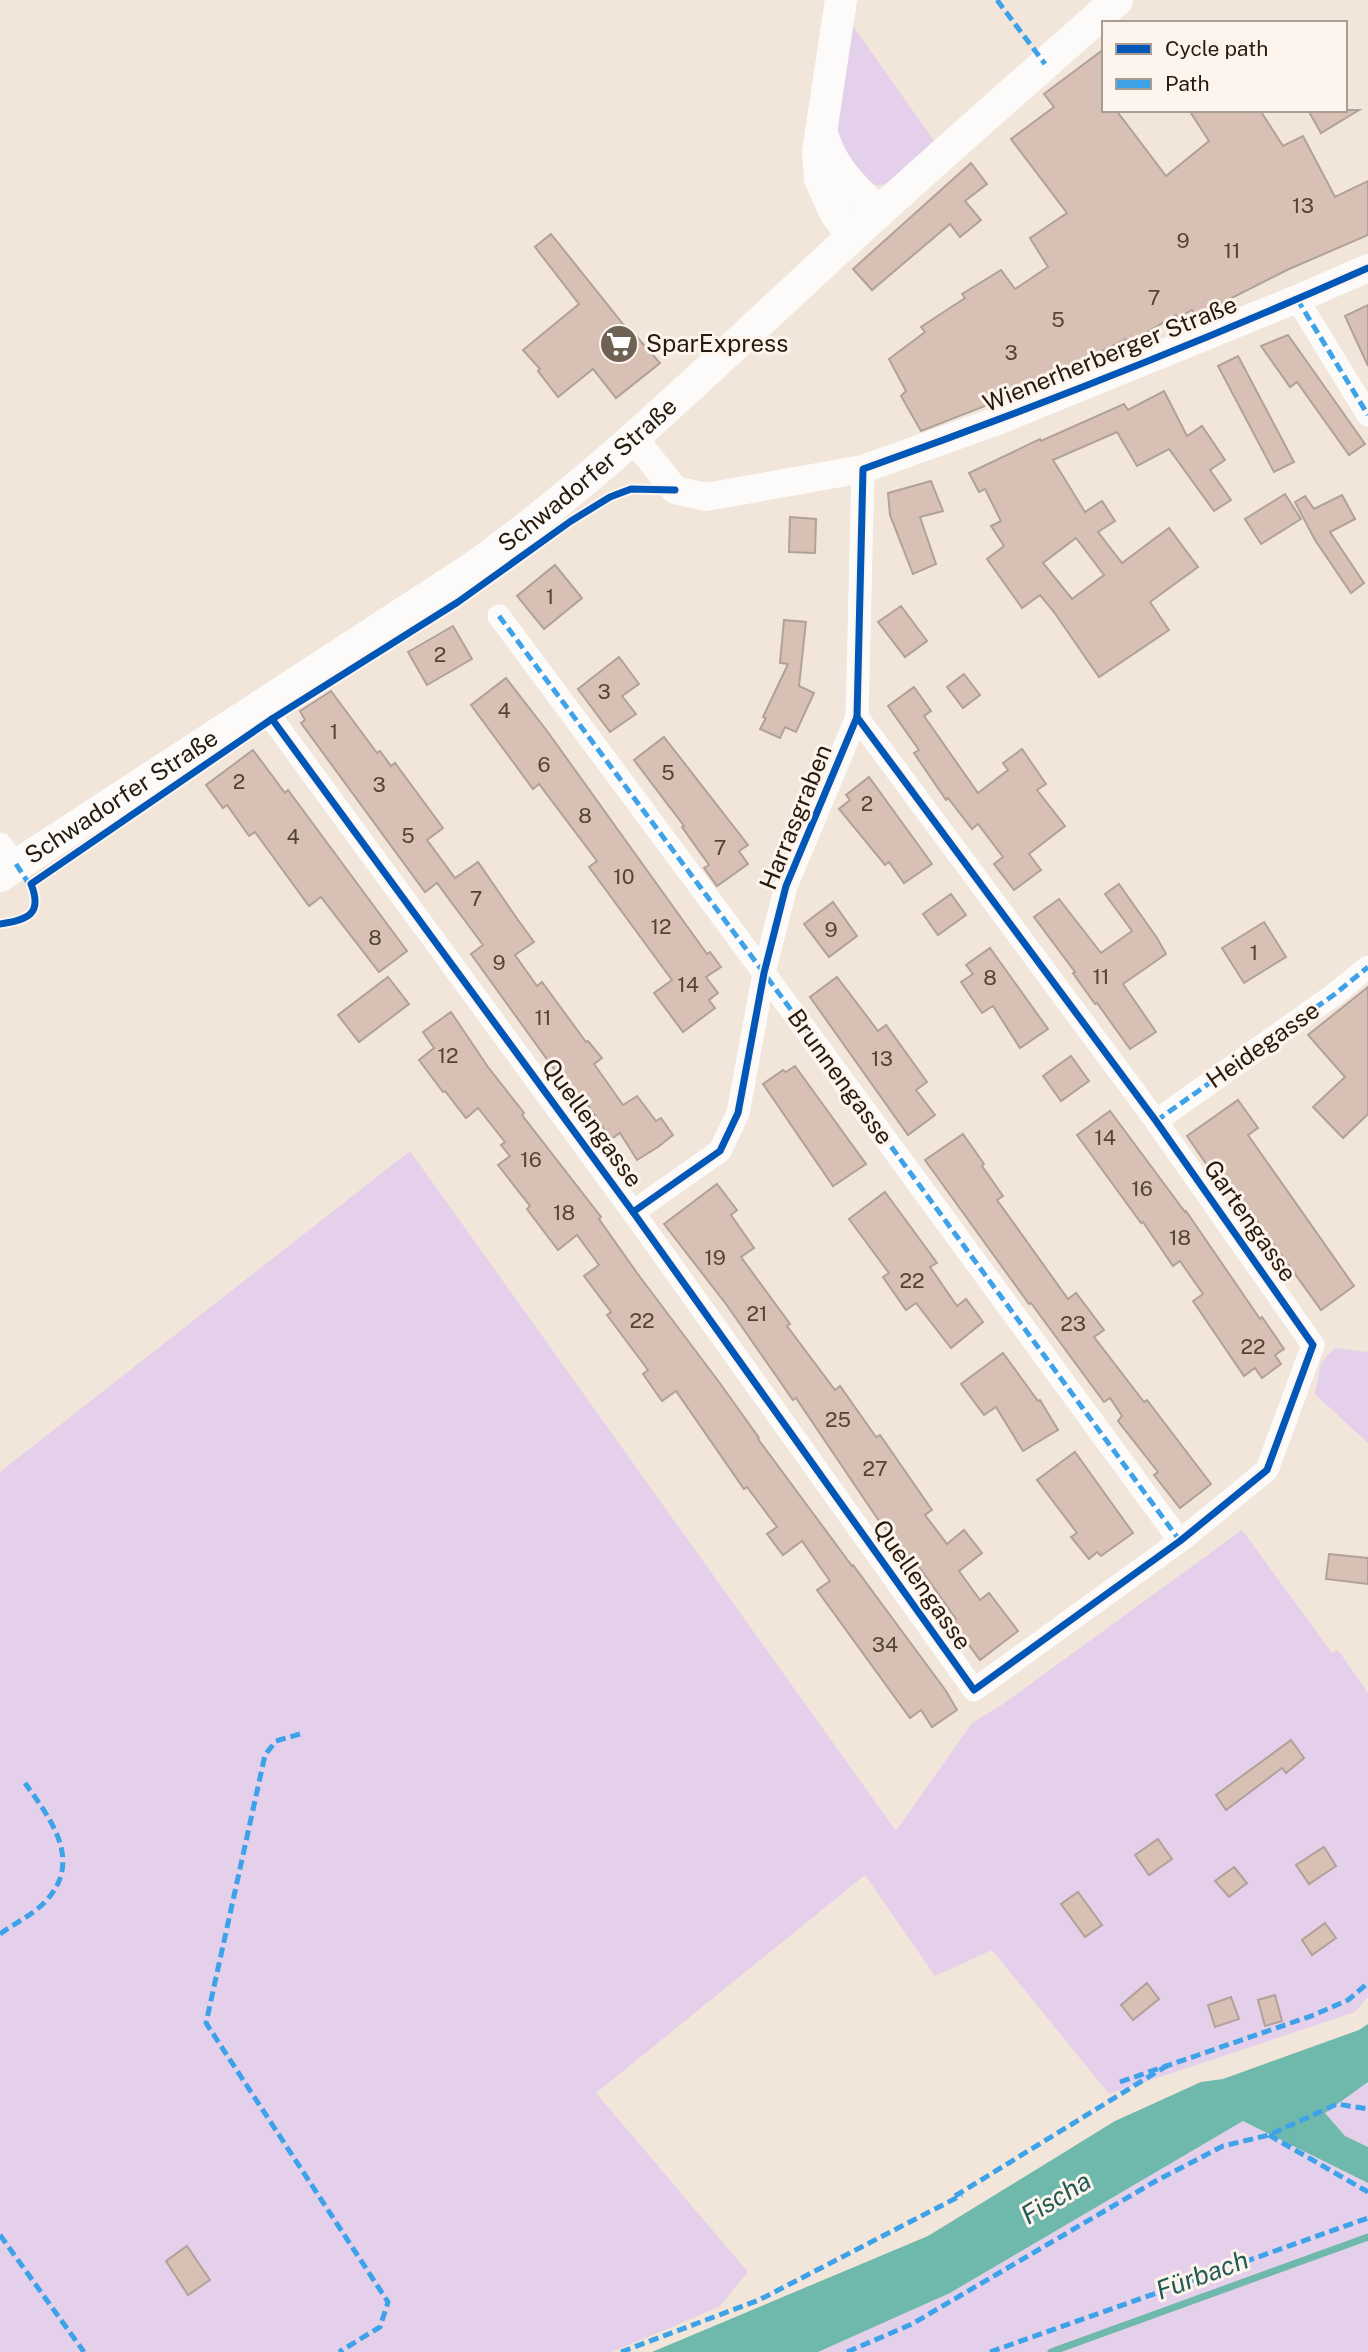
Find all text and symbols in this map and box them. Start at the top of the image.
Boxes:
legend [1102,21,1347,112]
text: Cycle path [1165,36,1268,61]
text: Path [1165,71,1210,96]
house number: 13 [1292,193,1314,218]
house number: 9 [1176,228,1190,253]
house number: 11 [1223,238,1241,263]
house number: 7 [1148,285,1160,310]
street label: Wienerherberger Straße [979,289,1241,417]
house number: 5 [1051,307,1065,332]
supermarket icon: SparExpress [598,323,640,365]
place label: SparExpress [646,329,788,357]
house number: 3 [1004,340,1018,365]
street label: Schwadorfer Straße [492,391,682,557]
house number: 1 [546,584,554,609]
house number: 2 [434,642,446,667]
house number: 3 [597,679,611,704]
house number: 4 [497,698,511,723]
house number: 1 [330,719,338,744]
street label: Schwadorfer Straße [19,723,223,869]
street label: Harrasgraben [753,740,837,893]
house number: 6 [537,752,551,777]
house number: 5 [661,760,675,785]
house number: 2 [233,769,245,794]
house number: 3 [372,772,386,797]
house number: 2 [861,791,873,816]
house number: 8 [578,803,592,828]
house number: 5 [401,823,415,848]
house number: 4 [286,824,300,849]
house number: 7 [714,835,726,860]
house number: 10 [613,864,635,889]
house number: 7 [470,886,482,911]
house number: 12 [650,914,672,939]
house number: 9 [824,917,838,942]
house number: 8 [368,925,382,950]
house number: 1 [1250,940,1258,965]
house number: 9 [492,950,506,975]
house number: 11 [1092,964,1110,989]
house number: 8 [983,965,997,990]
house number: 14 [677,972,699,997]
street label: Heidegasse [1201,995,1324,1093]
street label: Brunnengasse [782,1003,899,1149]
house number: 11 [534,1005,552,1030]
house number: 12 [437,1043,459,1068]
house number: 13 [871,1046,893,1071]
street label: Quellengasse [537,1053,649,1192]
house number: 14 [1094,1125,1116,1150]
house number: 16 [520,1147,542,1172]
street label: Gartengasse [1199,1154,1303,1287]
house number: 16 [1131,1176,1153,1201]
house number: 18 [553,1200,575,1225]
house number: 18 [1169,1225,1191,1250]
house number: 19 [704,1245,726,1270]
house number: 22 [899,1268,925,1293]
house number: 21 [746,1301,768,1326]
house number: 22 [629,1308,655,1333]
house number: 23 [1060,1311,1086,1336]
house number: 22 [1240,1334,1266,1359]
house number: 25 [825,1407,851,1432]
house number: 27 [862,1456,888,1481]
street label: Quellengasse [868,1514,978,1655]
house number: 34 [872,1632,898,1657]
water label: Fischa [1015,2165,1096,2230]
water label: Fürbach [1151,2244,1252,2306]

